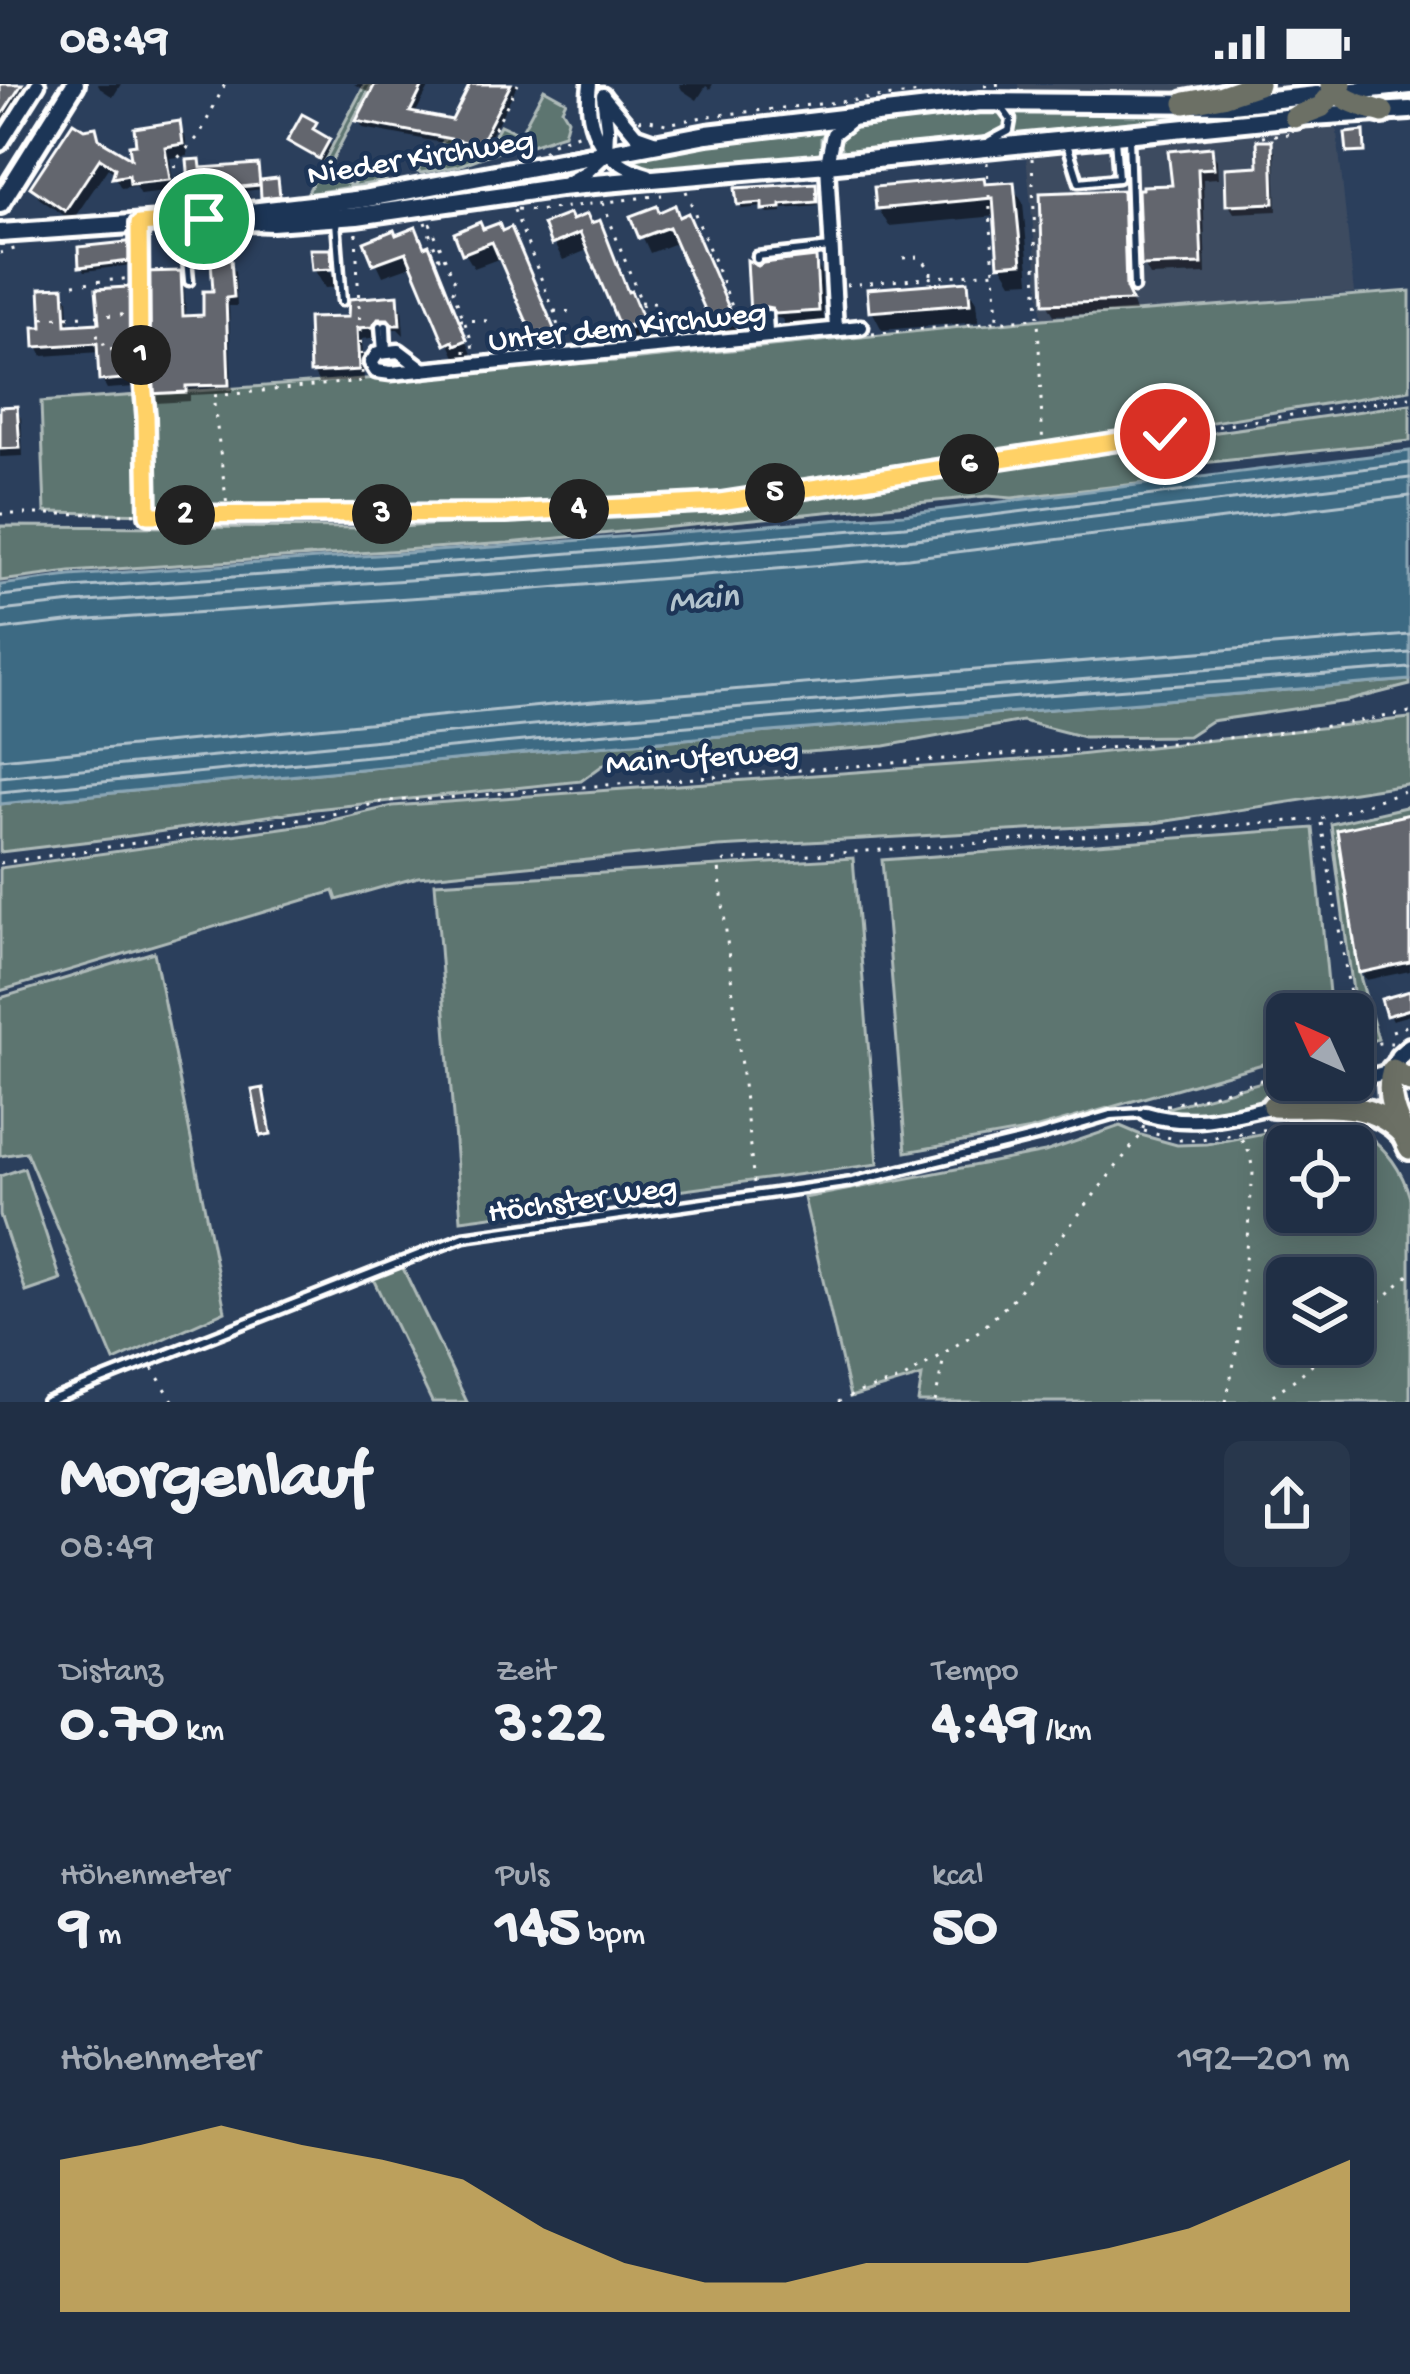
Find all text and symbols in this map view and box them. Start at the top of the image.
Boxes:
text: 08:49 [60,16,168,69]
street label: Nieder Kirchweg [305,123,537,197]
pin [153,168,255,270]
icon: arrive [171,186,237,252]
street label: Unter dem Kirchweg [487,295,769,362]
pin: 1 [111,325,171,385]
text: 1 [134,336,148,374]
pin [1114,383,1216,485]
icon: check [1132,401,1198,467]
pin: 6 [939,434,999,494]
text: 6 [961,445,977,483]
pin: 5 [745,463,805,523]
text: 5 [766,474,784,512]
pin: 4 [549,479,609,539]
pin: 3 [352,484,412,544]
pin: 2 [155,485,215,545]
text: 4 [571,490,587,528]
text: 3 [373,495,391,533]
text: 2 [177,496,193,534]
water label: Main [667,577,741,626]
street label: Main-Uferweg [605,734,800,786]
north arrow [1266,993,1374,1101]
map controls [1266,993,1374,1365]
button: locate [1266,1125,1374,1233]
street label: Höchster Weg [486,1170,680,1234]
button: layers [1266,1257,1374,1365]
button: share [1224,1441,1350,1567]
text: Morgenlauf [60,1442,369,1520]
text: 08:49 [60,1526,154,1572]
text: Distanz [60,1654,163,1692]
text: Zeit [496,1654,555,1692]
text: Tempo [932,1654,1019,1692]
text: 0.70 [60,1692,178,1762]
text: 3:22 [496,1692,605,1762]
text: 4:49 [932,1692,1038,1762]
text: km [178,1713,224,1751]
text: /km [1038,1713,1092,1751]
text: Höhenmeter [60,1858,229,1896]
text: Puls [496,1858,549,1896]
text: kcal [932,1858,984,1896]
text: 9 [60,1896,90,1966]
text: 145 [496,1896,580,1966]
text: 50 [932,1896,998,1966]
text: m [90,1917,121,1955]
text: bpm [580,1917,645,1955]
text: Höhenmeter [60,2038,260,2084]
text: 192–201 m [1178,2038,1350,2084]

